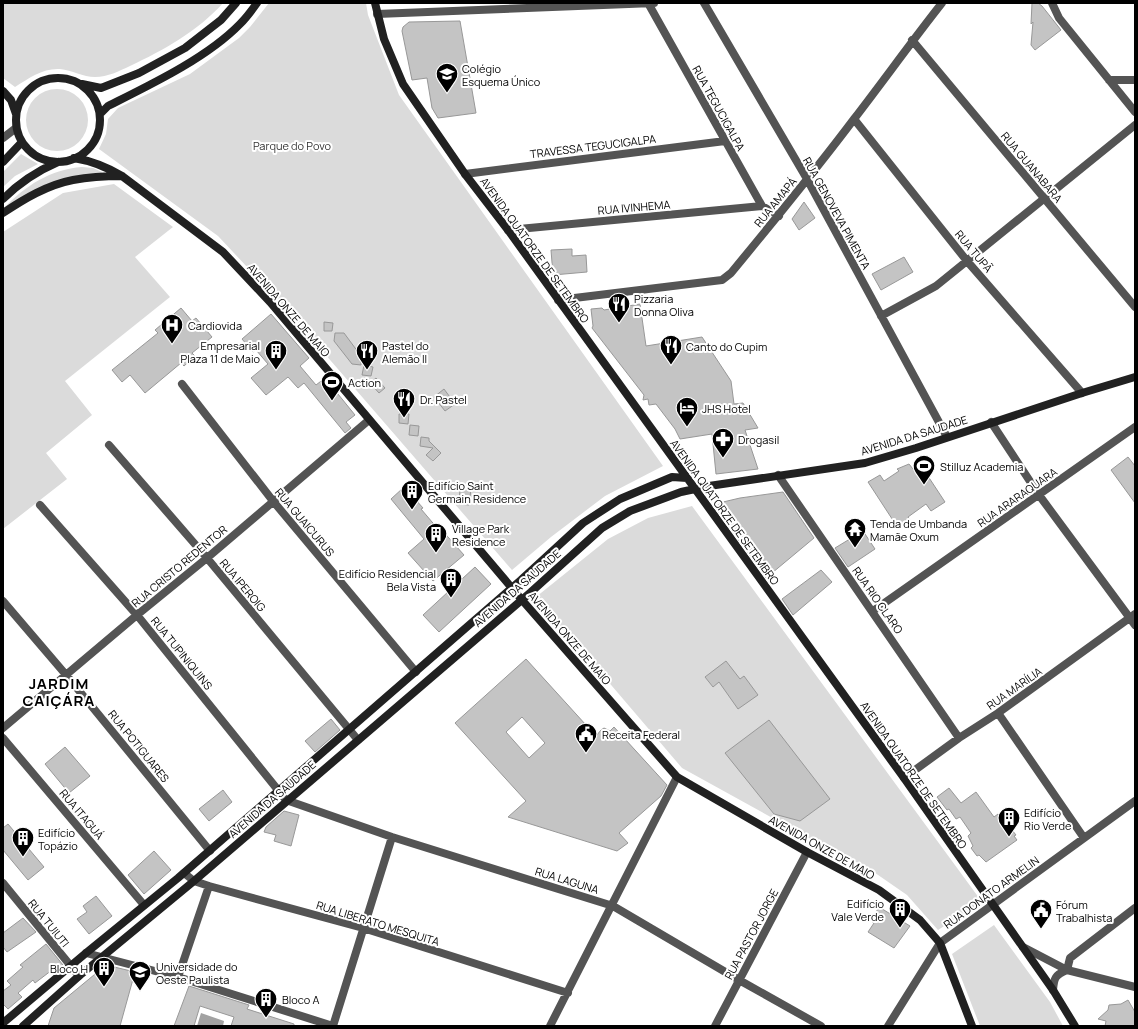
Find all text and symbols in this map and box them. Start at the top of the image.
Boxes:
school or university icon: Colégio Esquema Único [434,61,460,94]
place label: Colégio Esquema Único [462,61,541,89]
street label: RUA TEGUCIGALPA [689,63,749,153]
street label: RUA GUANABARA [998,129,1066,205]
street label: TRAVESSA TEGUCIGALPA [529,131,657,161]
park label: Parque do Povo [253,138,332,153]
street label: RUA GENOVEVA PIMENTA [800,154,874,272]
street label: AVENIDA QUATORZE DE SETEMBRO [477,174,593,326]
street label: RUA AMAPÁ [750,174,800,230]
street label: RUA IVINHEMA [597,196,671,218]
street label: RUA TUPÃ [952,227,996,275]
street label: AVENIDA ONZE DE MAIO [244,260,334,360]
restaurant icon: Pizzaria Donna Oliva [606,291,632,324]
place label: Pizzaria Donna Oliva [634,291,694,319]
hospital icon: Cardiovida [159,312,185,345]
place label: Cardiovida [188,318,242,333]
restaurant icon: Canto do Cupim [658,333,684,366]
place label: Empresarial Plaza 11 de Maio [181,338,260,366]
building icon: Empresarial Plaza 11 de Maio [263,338,289,371]
restaurant icon: Pastel do Alemão II [354,338,380,371]
place label: Pastel do Alemão II [382,338,429,366]
place label: Canto do Cupim [686,339,767,354]
sports icon: Action [319,369,345,402]
place label: Action [348,375,381,390]
restaurant icon: Dr. Pastel [391,386,417,419]
place label: Dr. Pastel [420,392,467,407]
hotel icon: JHS Hotel [674,395,700,428]
place label: JHS Hotel [702,401,751,416]
street label: AVENIDA DA SAUDADE [859,412,969,458]
pharmacy icon: Drogasil [710,426,736,459]
place label: Drogasil [738,432,779,447]
street label: AVENIDA QUATORZE DE SETEMBRO [667,436,783,588]
sports icon: Stilluz Academia [911,453,937,486]
place label: Stilluz Academia [940,459,1023,474]
street label: RUA ARARAQUARA [974,464,1060,530]
building icon: Edifício Saint Germain Residence [399,478,425,511]
place label: Edifício Saint Germain Residence [428,478,527,506]
street label: RUA GUAICURUS [272,485,338,559]
temple icon: Tenda de Umbanda Mamãe Oxum [842,516,868,549]
place label: Tenda de Umbanda Mamãe Oxum [870,516,967,544]
building icon: Village Park Residence [423,521,449,554]
place label: Village Park Residence [452,521,510,549]
street label: RUA CRISTO REDENTOR [128,522,230,610]
street label: AVENIDA DA SAUDADE [470,546,564,630]
street label: RUA IPEROIG [217,556,270,615]
street label: RUA RIO CLARO [849,564,907,636]
place label: Edifício Residencial Bela Vista [339,566,436,594]
building icon: Edifício Residencial Bela Vista [438,566,464,599]
street label: AVENIDA ONZE DE MAIO [525,588,615,688]
street label: RUA TUPINIQUINS [148,613,216,693]
street label: RUA MARÍLIA [983,663,1045,713]
district label: JARDIM CAIÇÁRA [23,673,95,711]
street label: AVENIDA QUATORZE DE SETEMBRO [857,698,971,852]
street label: RUA POTIGUARES [105,707,173,785]
public building icon: Receita Federal [573,721,599,754]
place label: Receita Federal [602,727,680,742]
street label: AVENIDA DA SAUDADE [225,757,319,841]
street label: RUA ITAGUÁ [57,786,107,842]
building icon: Edifício Rio Verde [996,805,1022,838]
place label: Edifício Rio Verde [1024,805,1072,833]
street label: AVENIDA ONZE DE MAIO [766,812,878,882]
building icon: Edifício Topázio [10,825,36,858]
place label: Edifício Topázio [38,825,78,853]
street label: RUA DONATO ARMELIN [940,852,1042,932]
street label: RUA LAGUNA [533,863,601,897]
street label: RUA PASTOR JORGE [721,886,781,982]
street label: RUA TUIUTI [25,896,73,950]
place label: Edifício Vale Verde [831,896,885,924]
building icon: Edifício Vale Verde [887,896,913,929]
street label: RUA LIBERATO MESQUITA [314,897,442,949]
public building icon: Fórum Trabalhista [1028,897,1054,930]
place label: Fórum Trabalhista [1056,897,1112,925]
building icon: Bloco H [91,955,117,988]
school or university icon: Universidade do Oeste Paulista [127,959,153,992]
place label: Universidade do Oeste Paulista [156,959,238,987]
place label: Bloco H [50,961,88,976]
building icon: Bloco A [253,986,279,1019]
place label: Bloco A [282,992,319,1007]

